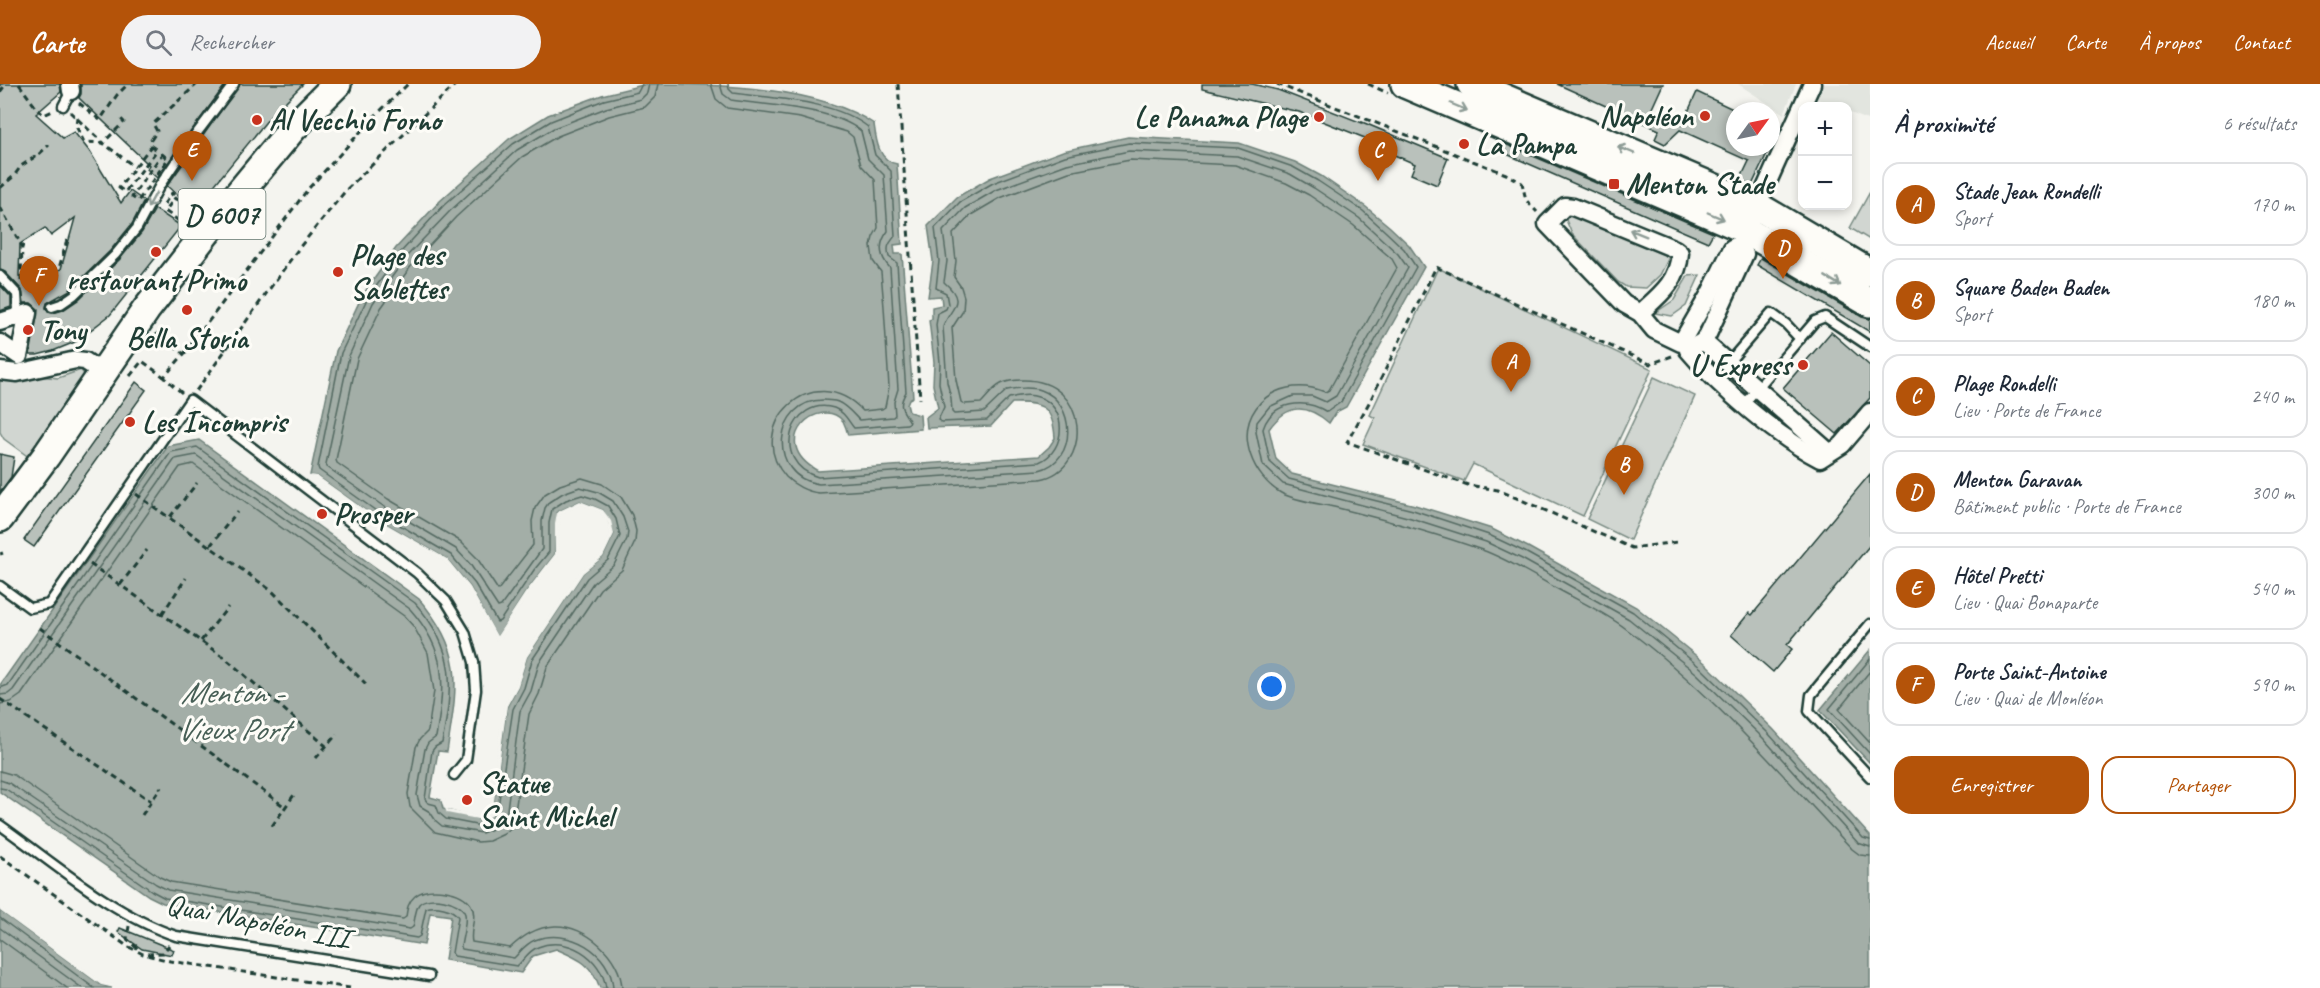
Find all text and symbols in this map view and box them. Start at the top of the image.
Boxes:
search box [121,15,541,69]
text: Carte [30,25,85,60]
icon: search [142,26,175,59]
text: Rechercher [190,28,274,56]
text: Accueil [1985,29,2033,55]
text: Carte [2066,29,2106,55]
text: À propos [2139,29,2200,55]
text: Contact [2233,29,2290,55]
place label: Napoléon [1599,97,1694,135]
place label: Le Panama Plage [1134,98,1309,136]
place label: Al Vecchio Forno [269,101,444,139]
one-way arrow [1450,102,1468,113]
north arrow [1726,102,1780,156]
map controls [1798,102,1852,210]
button: + [1798,102,1852,156]
text: À proximité [1894,107,1993,140]
marker: Napoléon [1698,109,1712,123]
marker: Le Panama Plage [1312,110,1326,124]
text: 6 résultats [2223,111,2296,136]
marker: Al Vecchio Forno [250,113,264,127]
place label: La Pampa [1476,125,1577,163]
pin: E [172,132,212,181]
pin: C [1358,132,1398,181]
marker: La Pampa [1457,137,1471,151]
one-way arrow [1618,144,1636,155]
button: − [1798,156,1852,210]
place label: Menton Stade [1626,165,1776,203]
marker: Menton Stade [1607,177,1621,191]
text: Stade Jean Rondelli [1953,178,2100,206]
road number: D 6007 [178,189,266,239]
one-way arrow [146,191,158,208]
text: A [1910,192,1921,217]
text: 170 m [2251,192,2294,217]
text: Sport [1953,206,1991,231]
one-way arrow [1706,211,1725,222]
one-way arrow [1629,227,1648,238]
pin: D [1764,230,1802,279]
place label: Plage des Sablettes [350,236,450,308]
marker: restaurant Primo [149,245,163,259]
pin: F [20,256,58,306]
place label: restaurant Primo [66,261,248,299]
marker: Plage des Sablettes [331,265,345,279]
text: Square Baden Baden [1953,274,2109,302]
one-way arrow [1824,275,1841,287]
text: B [1910,288,1921,313]
text: 180 m [2251,288,2294,313]
text: Sport [1953,302,1991,327]
marker: Bella Storia [180,303,194,317]
place label: Tony [40,311,89,350]
place label: Bella Storia [126,319,250,357]
marker: Tony [21,323,35,337]
pin: A [1492,342,1530,392]
place label: U Express [1689,346,1794,384]
marker: U Express [1796,358,1810,372]
text: Plage Rondelli [1953,370,2055,398]
text: C [1911,384,1920,409]
text: 240 m [2251,384,2294,409]
text: Lieu · Porte de France [1953,398,2101,423]
place label: Les Incompris [142,403,290,441]
marker: Les Incompris [123,415,137,429]
pin: B [1604,446,1644,495]
text: Menton Garavan [1953,466,2081,494]
text: D [1910,480,1921,505]
text: 300 m [2251,480,2294,505]
text: Bâtiment public · Porte de France [1953,494,2181,519]
place label: Prosper [334,495,416,533]
marker: Prosper [315,507,329,521]
text: Hôtel Pretti [1953,562,2042,590]
text: E [1910,576,1921,601]
text: 540 m [2251,576,2294,601]
text: Lieu · Quai Bonaparte [1953,590,2097,615]
text: Porte Saint-Antoine [1953,658,2106,686]
water label: Menton - Vieux Port [177,672,296,750]
your location [1257,672,1286,701]
text: F [1911,672,1920,697]
text: 590 m [2251,672,2294,697]
text: Lieu · Quai de Monléon [1953,686,2102,711]
button: Enregistrer [1894,756,2089,814]
button: Partager [2101,756,2296,814]
place label: Statue Saint Michel [479,764,618,836]
marker: Statue Saint Michel [460,793,474,807]
street label: Quai Napoléon III [163,885,359,959]

